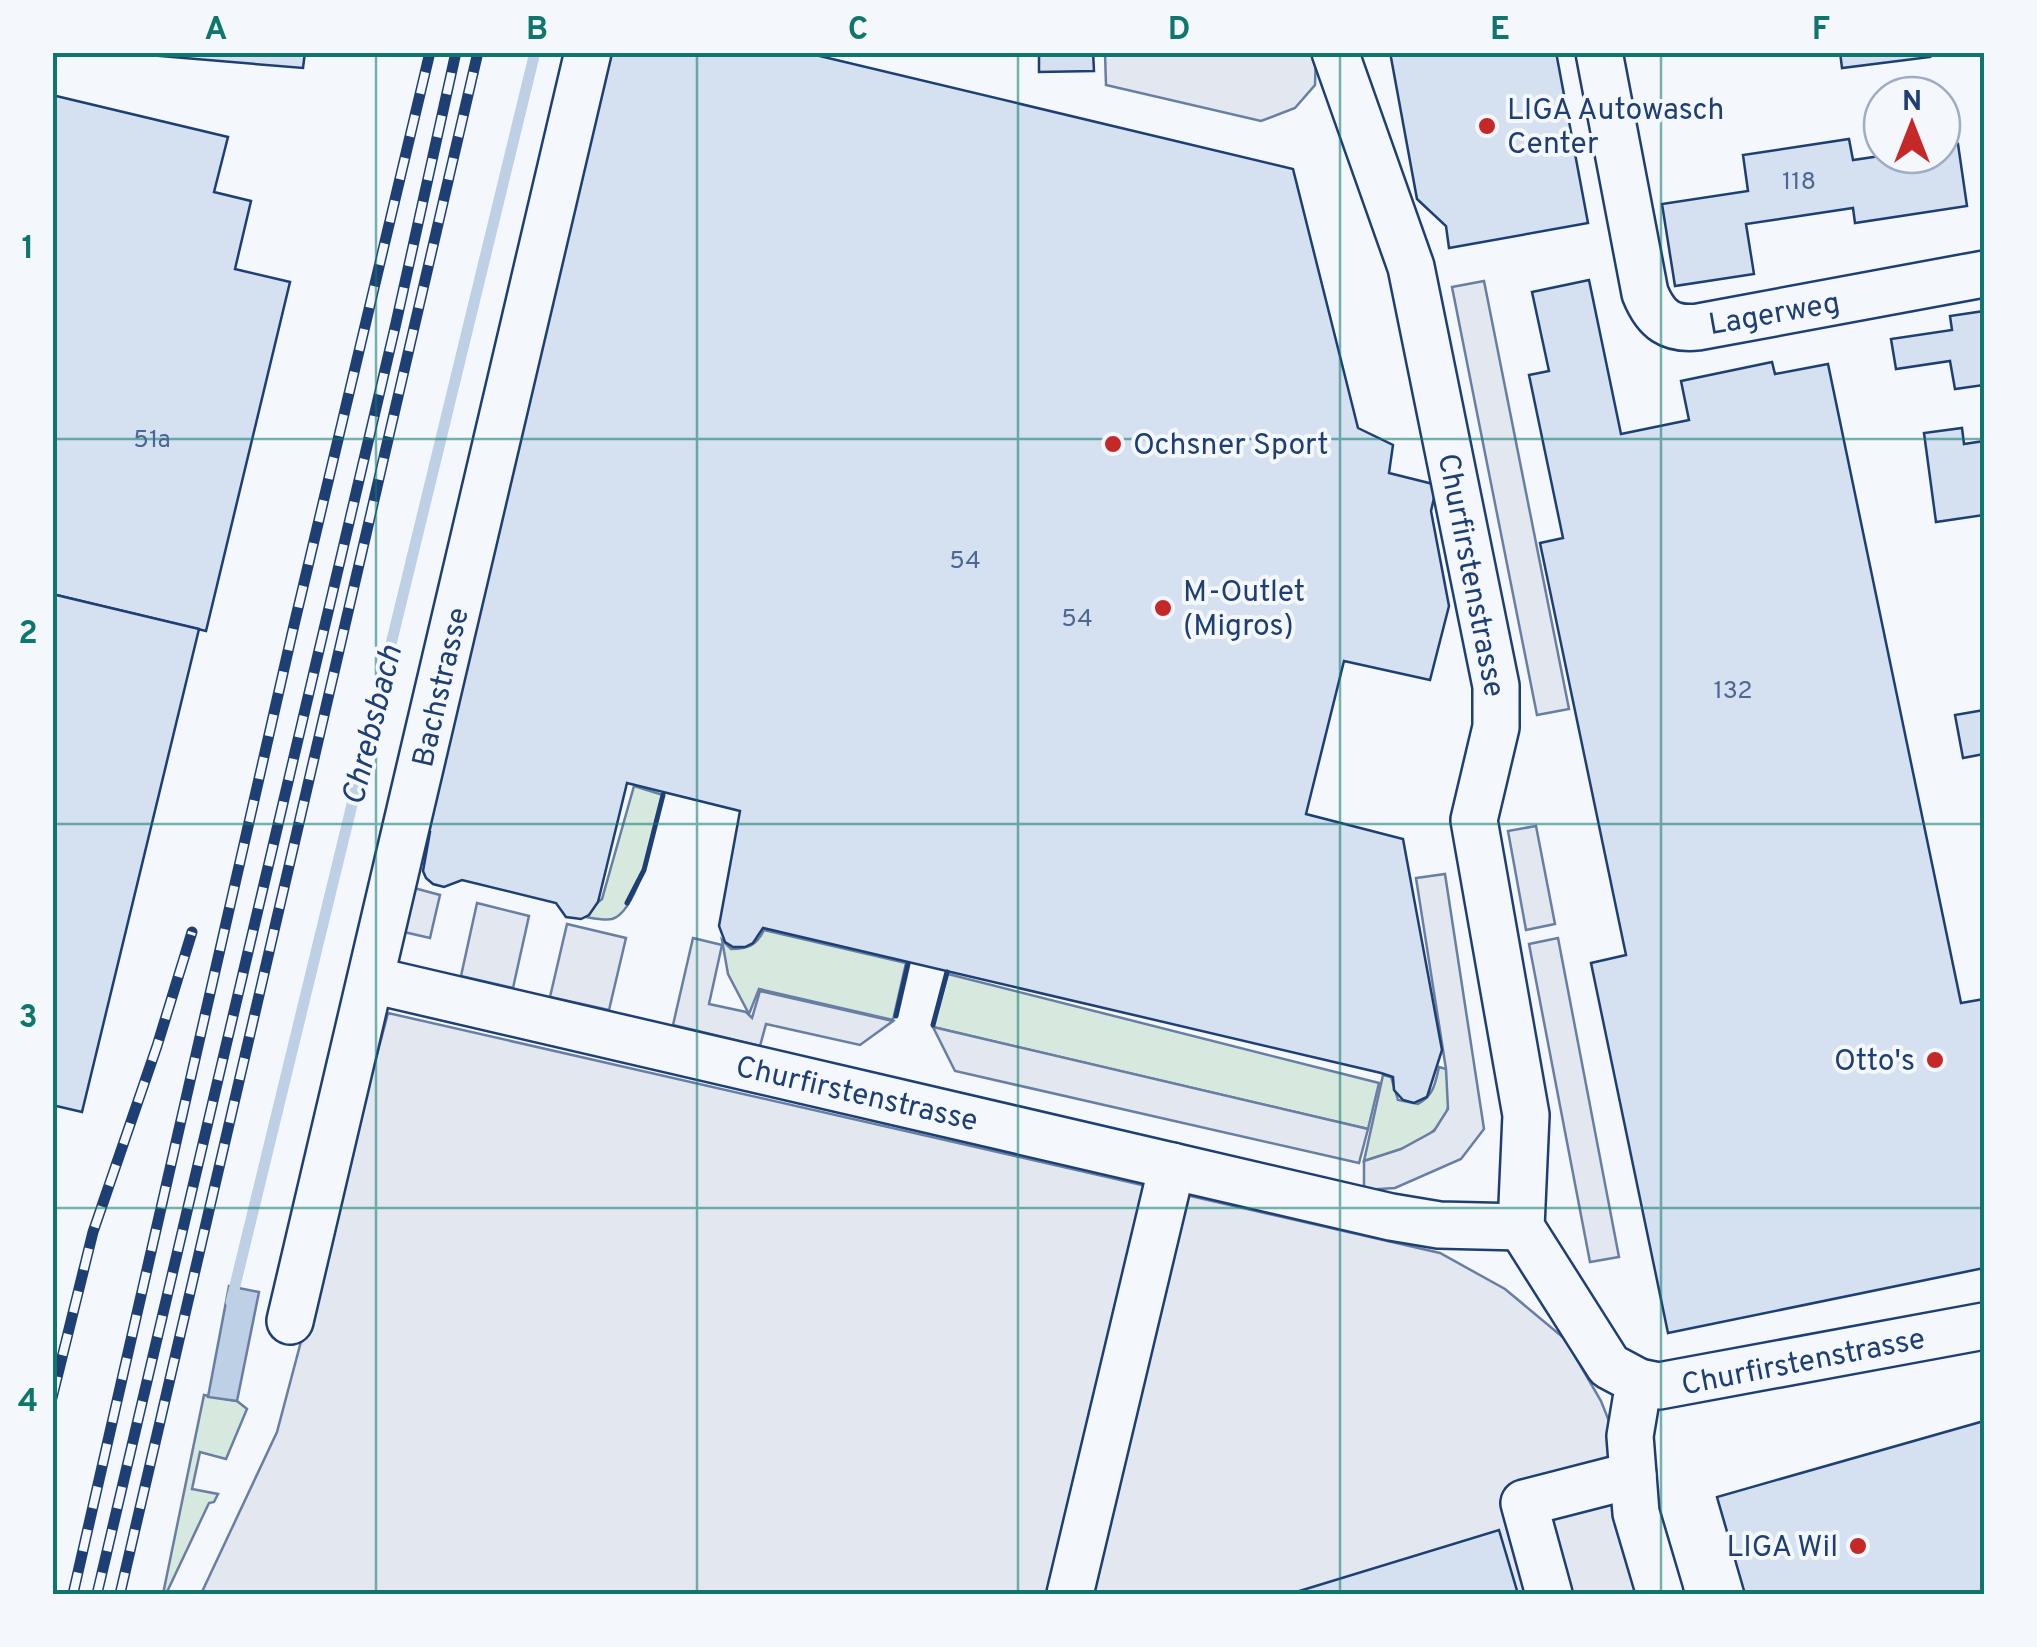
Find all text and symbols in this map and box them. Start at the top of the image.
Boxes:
text: A [205,11,227,51]
text: B [526,11,548,51]
text: C [848,11,868,51]
text: D [1168,11,1190,51]
text: E [1490,11,1510,51]
text: F [1812,11,1830,51]
north arrow [1862,75,1962,175]
text: N [1902,85,1922,121]
place label: LIGA Autowasch Center [1507,93,1725,164]
marker: LIGA Autowasch Center [1476,115,1498,137]
house number: 118 [1782,167,1816,199]
text: 1 [22,230,34,270]
street label: Lagerweg [1706,286,1843,345]
house number: 51a [133,425,171,457]
place label: Ochsner Sport [1133,428,1329,465]
marker: Ochsner Sport [1102,433,1124,455]
street label: Churfirstenstrasse [1428,451,1511,700]
house number: 54 [949,546,981,578]
place label: M-Outlet (Migros) [1183,575,1305,646]
marker: M-Outlet (Migros) [1152,597,1174,619]
street label: Bachstrasse [406,604,479,771]
house number: 54 [1061,604,1093,636]
text: 2 [18,615,38,655]
water label: Chrebsbach [335,641,413,810]
house number: 132 [1713,676,1753,708]
text: 3 [18,999,38,1039]
place label: Otto's [1834,1044,1915,1081]
marker: Otto's [1924,1049,1946,1071]
street label: Churfirstenstrasse [732,1050,981,1141]
street label: Churfirstenstrasse [1679,1322,1928,1405]
text: 4 [18,1383,38,1423]
place label: LIGA Wil [1726,1530,1838,1567]
marker: LIGA Wil [1847,1535,1869,1557]

